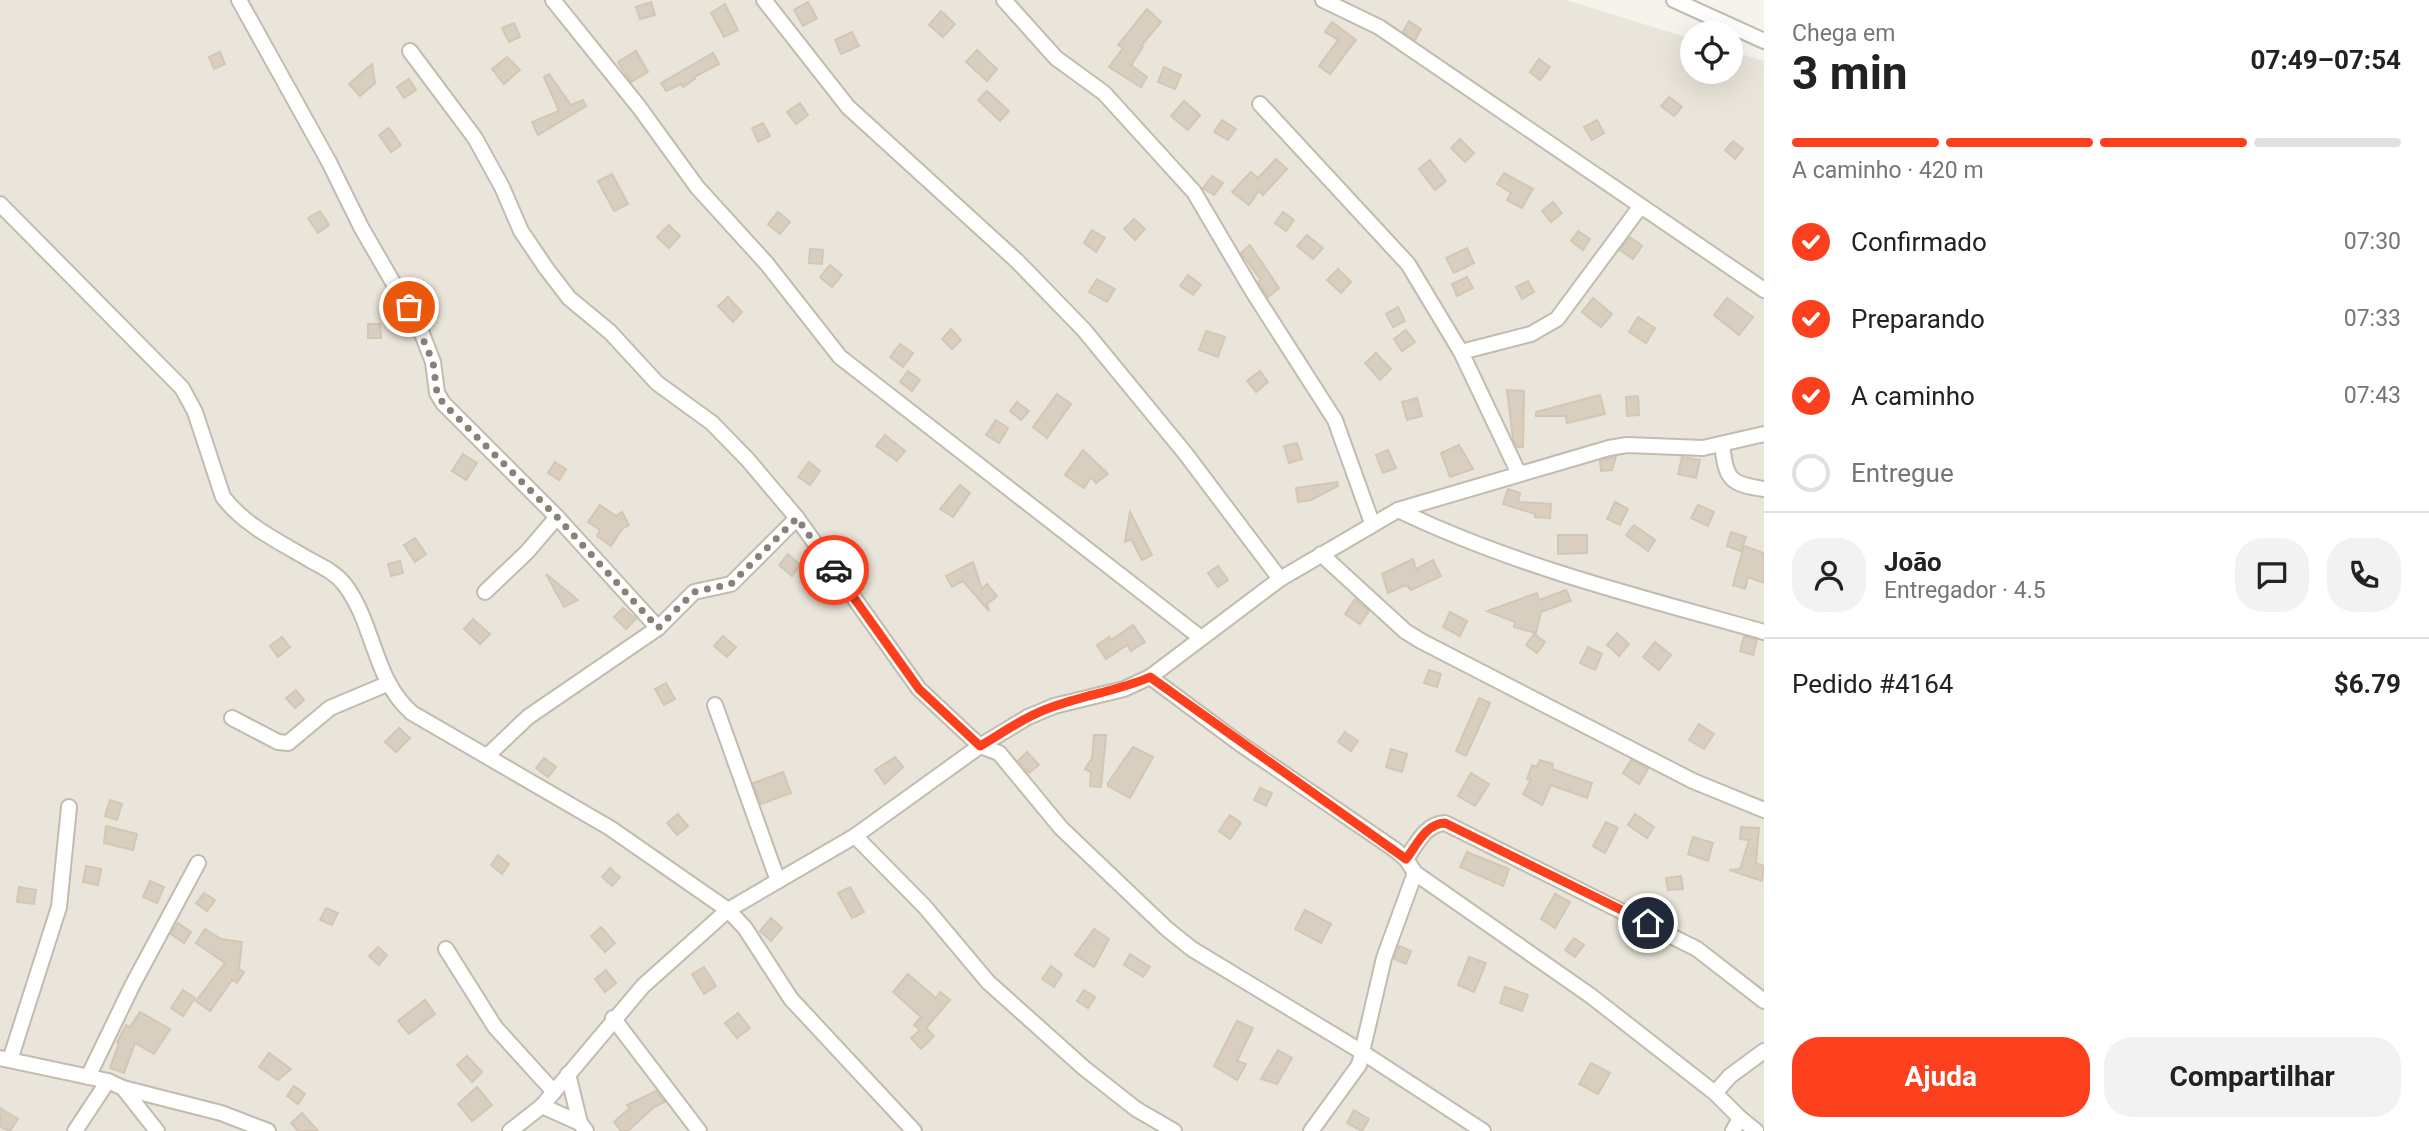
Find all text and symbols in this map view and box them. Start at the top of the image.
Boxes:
text: Chega em [1792,20,1895,47]
map controls [1680,21,1743,84]
button: locate [1680,21,1743,84]
text: 07:49–07:54 [2251,45,2401,75]
text: 3 min [1792,46,1908,100]
text: A caminho · 420 m [1792,157,1984,184]
icon: check [1792,223,1830,261]
text: Confirmado [1851,227,1987,257]
text: 07:30 [2344,228,2401,255]
pin [379,277,439,337]
icon: bag [390,288,428,326]
icon: check [1792,300,1830,338]
text: Preparando [1851,304,1985,334]
text: 07:33 [2344,305,2401,332]
icon: check [1792,377,1830,415]
text: A caminho [1851,381,1975,411]
text: 07:43 [2344,382,2401,409]
text: Entregue [1851,458,1954,488]
courier [799,535,869,605]
button: person [1792,538,1866,612]
button: chat [2235,538,2309,612]
button: phone [2327,538,2401,612]
text: João [1884,547,1942,577]
icon: car [815,551,853,589]
text: Entregador · 4.5 [1884,577,2046,604]
text: Pedido #4164 [1792,669,1953,699]
text: $6.79 [2334,669,2401,699]
pin [1618,893,1678,953]
icon: home [1629,904,1667,942]
button: Ajuda [1792,1037,2090,1117]
button: Compartilhar [2104,1037,2401,1117]

